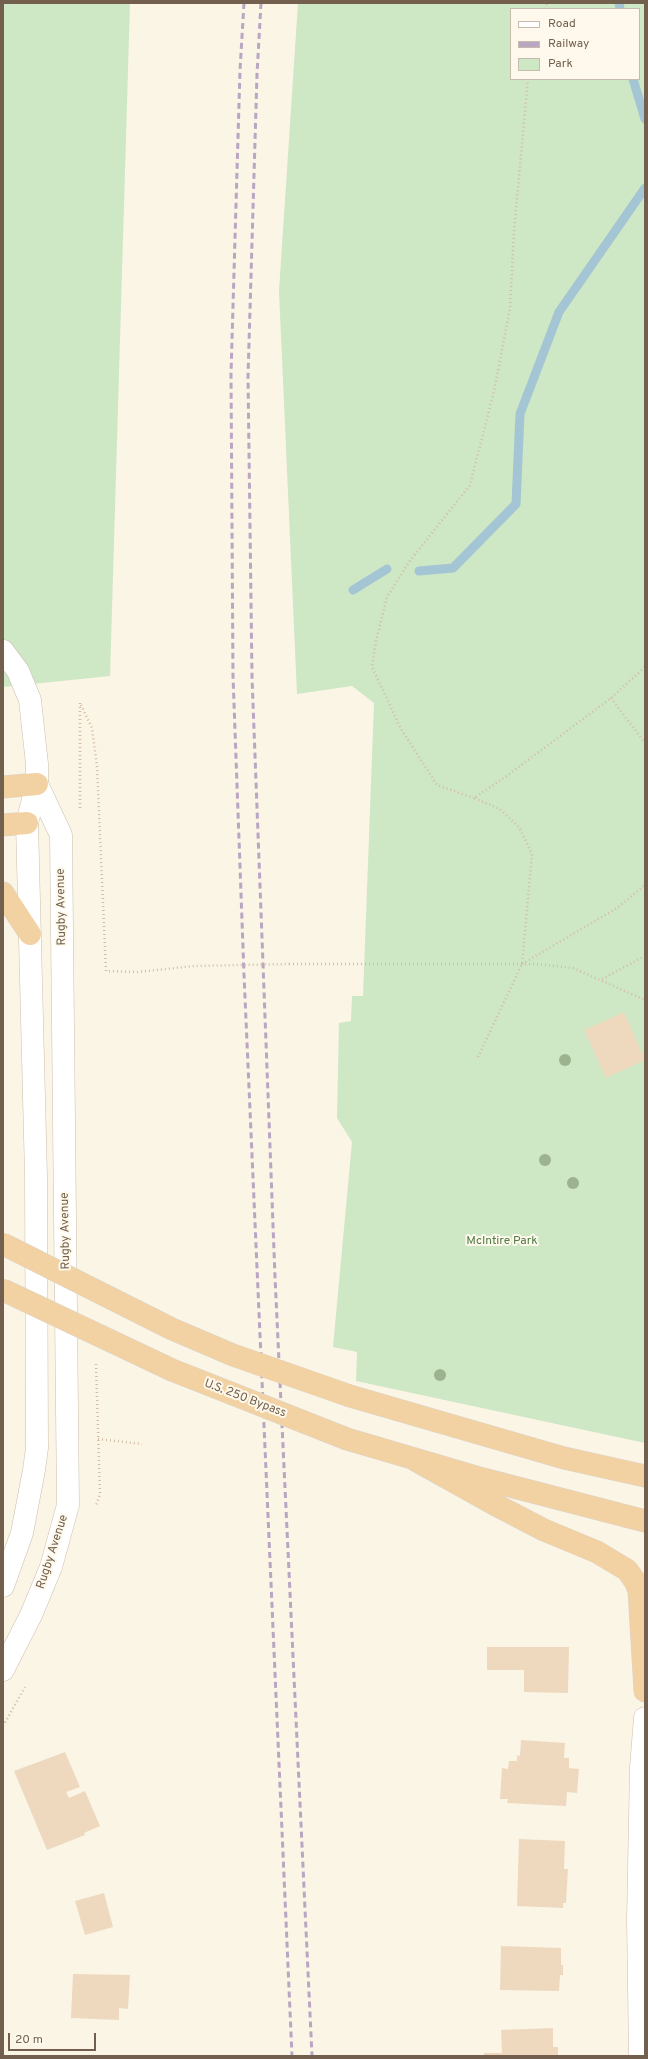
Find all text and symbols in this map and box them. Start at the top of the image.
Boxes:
legend [510,8,640,80]
text: Road [548,16,576,32]
text: Railway [548,36,589,52]
text: Park [548,56,573,72]
street label: Rugby Avenue [54,868,70,946]
street label: Rugby Avenue [58,1192,74,1270]
park label: McIntire Park [466,1235,538,1249]
street label: U.S. 250 Bypass [202,1377,288,1421]
street label: Rugby Avenue [34,1513,72,1591]
scale bar [10,2025,98,2051]
text: 20 m [15,2032,43,2048]

